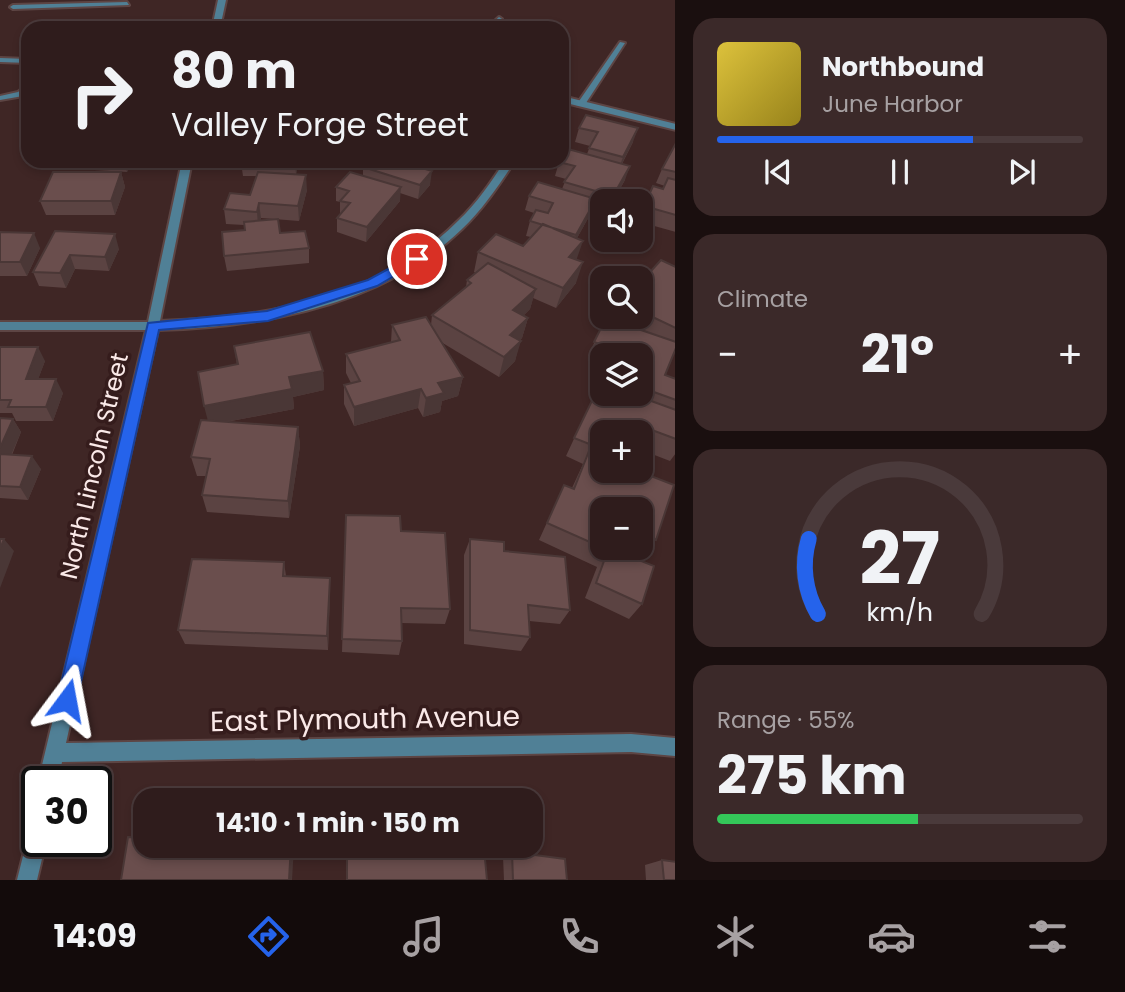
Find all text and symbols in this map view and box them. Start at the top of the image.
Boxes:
text: 80 m [171,37,297,105]
icon: right [56,49,147,140]
text: Northbound [822,49,984,85]
text: June Harbor [822,88,963,120]
text: Valley Forge Street [171,102,469,147]
icon: previous [759,153,797,191]
icon: pause [881,153,919,191]
icon: next [1003,153,1041,191]
map controls [590,189,653,560]
button: sound [590,189,653,252]
pin [387,229,447,289]
icon: arrive [398,240,436,278]
button: search [590,266,653,329]
text: Climate [717,283,808,315]
text: 21° [861,318,934,391]
text: − [717,328,738,381]
text: + [1057,328,1083,381]
button: layers [590,343,653,406]
street label: North Lincoln Street [52,350,136,582]
button: + [590,420,653,483]
button: − [590,497,653,560]
text: 27 [860,508,940,609]
text: km/h [867,595,933,630]
position arrow [30,663,104,737]
street label: East Plymouth Avenue [210,697,520,741]
text: Range · 55% [717,704,855,736]
text: 275 km [717,739,907,812]
speed limit sign: 30 [21,766,112,857]
text: 14:10 · 1 min · 150 m [216,805,460,841]
icon: directions [244,912,293,961]
icon: music [399,912,448,961]
icon: phone [555,912,604,961]
icon: climate [711,912,760,961]
icon: car [867,912,916,961]
icon: filters [1023,912,1072,961]
text: 14:09 [53,913,137,958]

